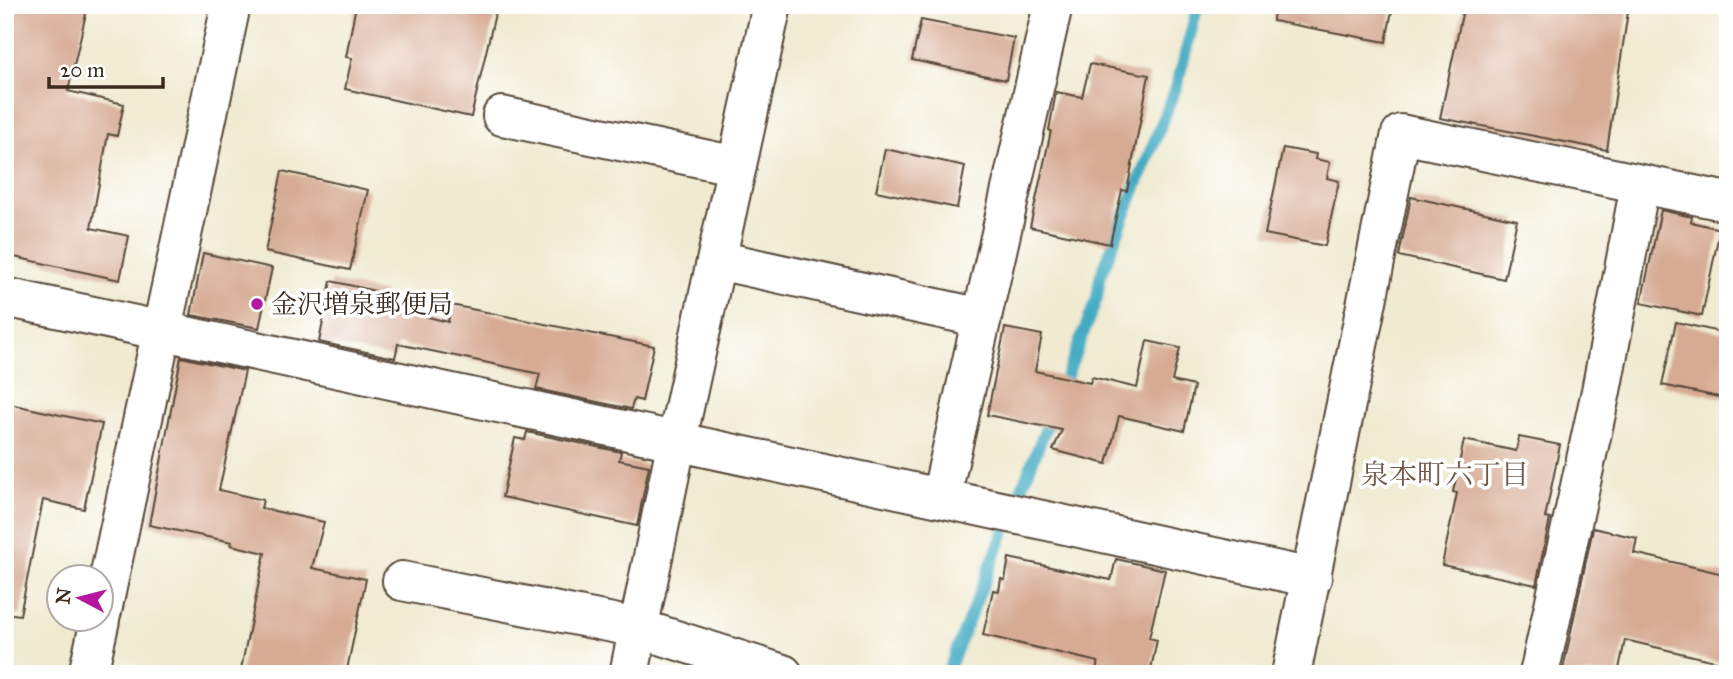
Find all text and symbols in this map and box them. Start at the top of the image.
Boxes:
scale bar [49,46,163,90]
text: 20 m [60,57,105,83]
place label: 金沢増泉郵便局 [271,288,453,320]
marker: 金沢増泉郵便局 [249,296,265,312]
district label: 泉本町六丁目 [1361,457,1529,492]
north arrow [46,564,116,634]
text: N [51,587,76,605]

